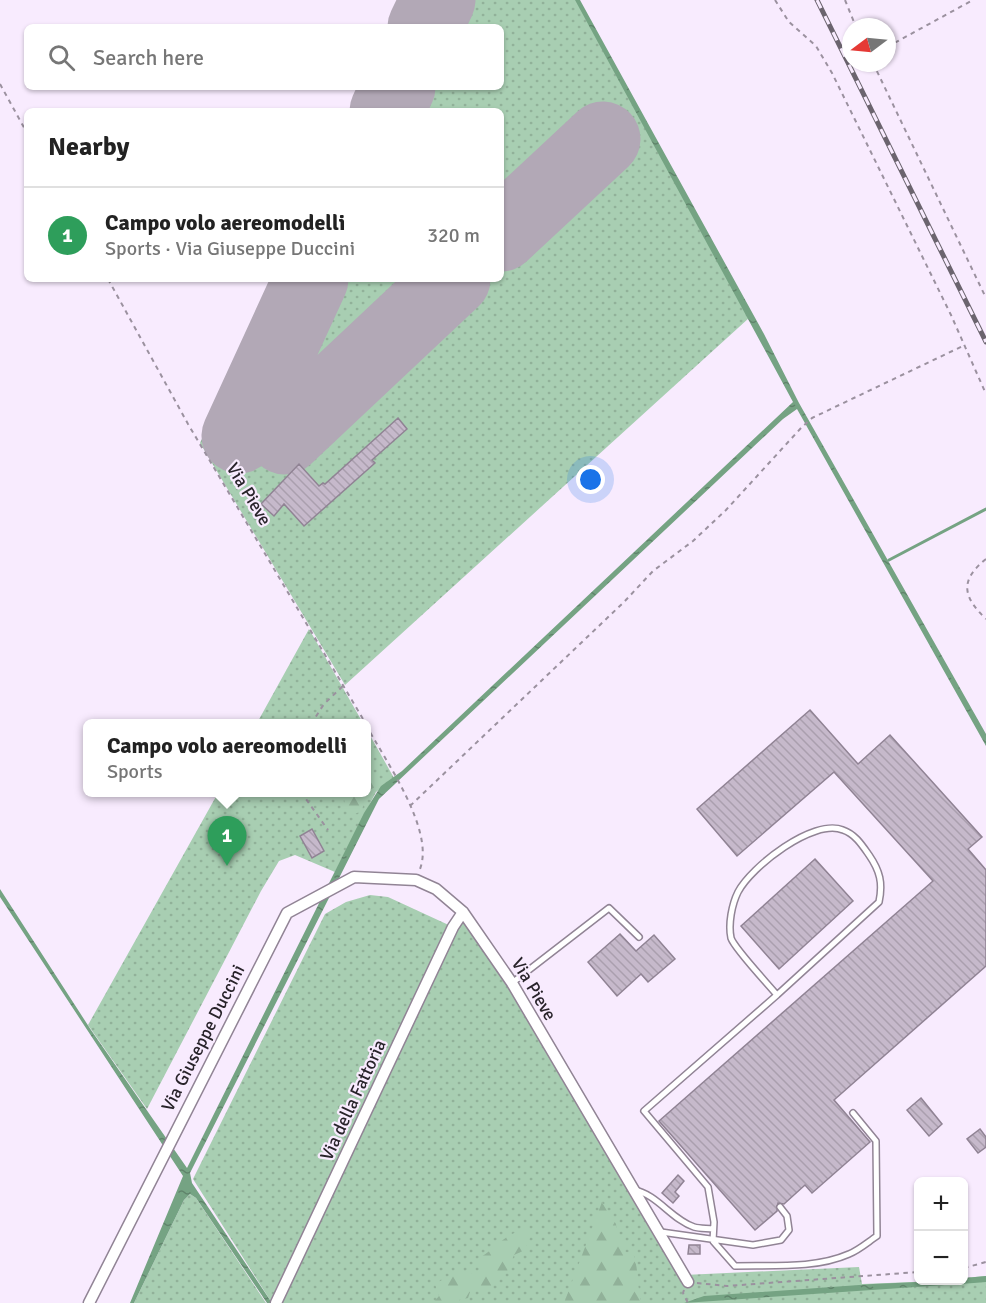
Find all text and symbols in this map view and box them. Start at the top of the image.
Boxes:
north arrow [842,18,896,72]
search box [24,24,504,90]
icon: search [45,41,78,74]
text: Search here [93,44,204,71]
text: Nearby [48,131,129,163]
text: Campo volo aereomodelli [105,209,345,236]
text: 1 [62,223,73,248]
text: 320 m [427,223,480,248]
text: Sports · Via Giuseppe Duccini [105,236,355,261]
street label: Via Pieve [222,459,276,529]
your location [576,465,605,494]
popup [83,719,371,797]
text: Campo volo aereomodelli [107,732,347,759]
text: Sports [107,759,163,784]
pin: 1 [208,816,246,866]
street label: Via Pieve [507,954,561,1024]
street label: Via Giuseppe Duccini [157,961,249,1115]
street label: Via della Fattoria [315,1036,391,1164]
map controls [914,1177,968,1285]
button: + [914,1177,968,1231]
button: − [914,1231,968,1285]

